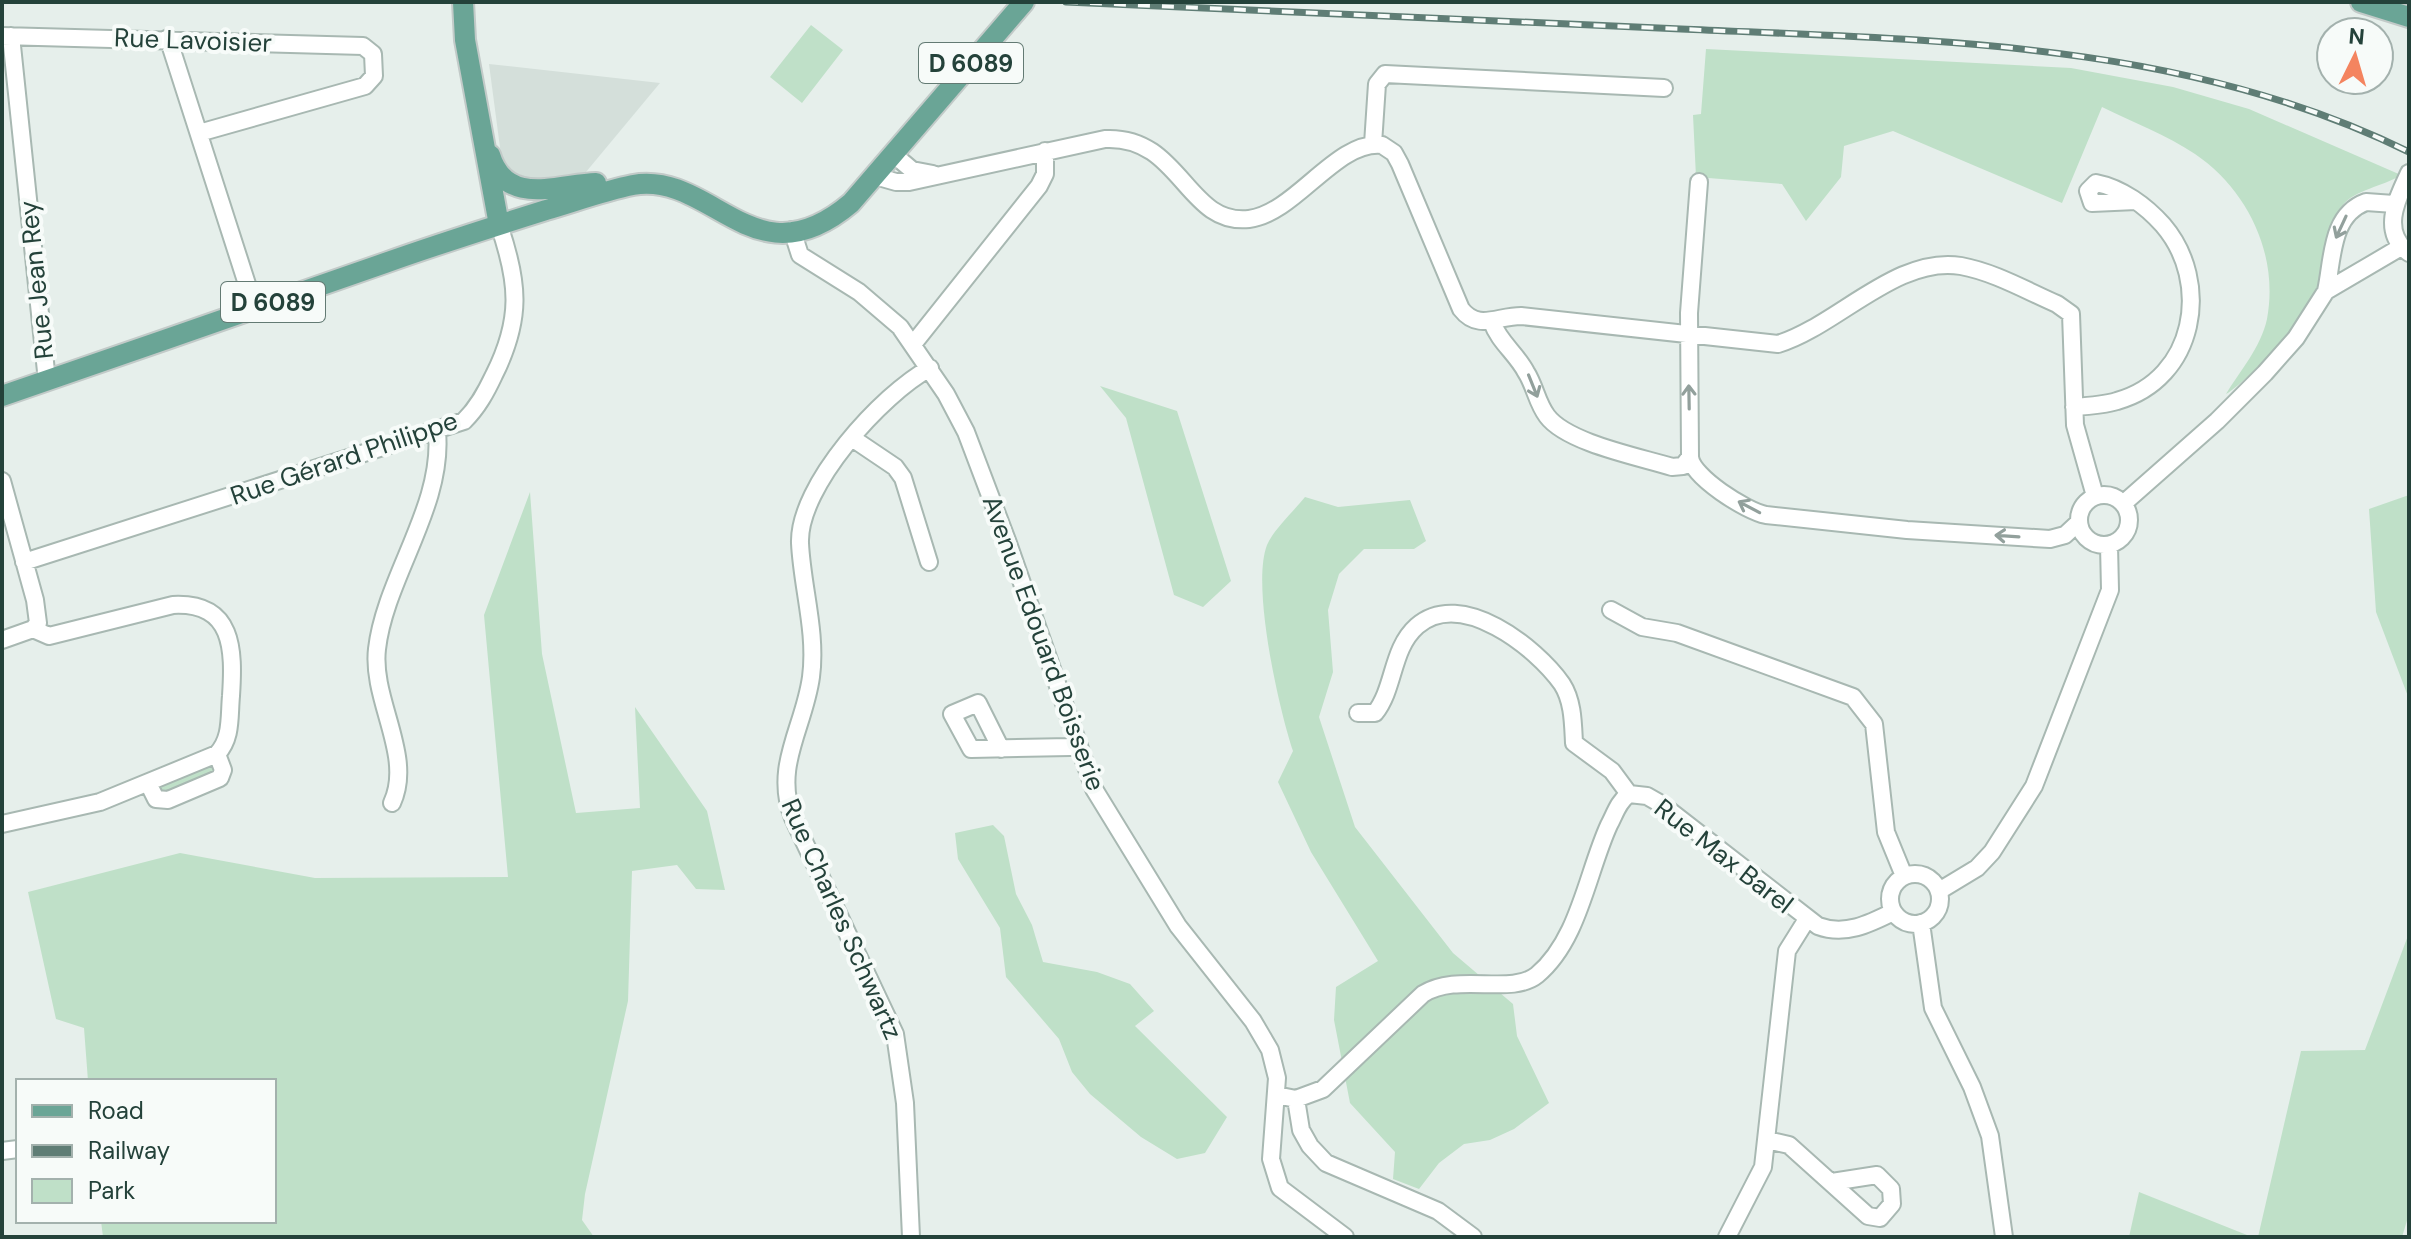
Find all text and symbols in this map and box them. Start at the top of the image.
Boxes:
north arrow [2315,16,2395,96]
street label: Rue Lavoisier [114,20,272,60]
text: N [2347,21,2366,52]
road number: D 6089 [919,43,1023,83]
street label: Rue Jean Rey [11,199,61,361]
one-way arrow [2333,215,2348,239]
road number: D 6089 [221,282,325,322]
one-way arrow [1527,373,1541,398]
one-way arrow [1681,384,1697,411]
street label: Rue Gérard Philippe [226,403,462,513]
street label: Avenue Edouard Boisserie [975,491,1113,795]
one-way arrow [1738,499,1762,515]
one-way arrow [1994,528,2021,543]
street label: Rue Max Barel [1648,791,1800,921]
street label: Rue Charles Schwartz [774,793,910,1045]
legend [16,1079,276,1223]
text: Road [88,1095,144,1126]
text: Railway [88,1135,170,1166]
text: Park [88,1175,135,1206]

